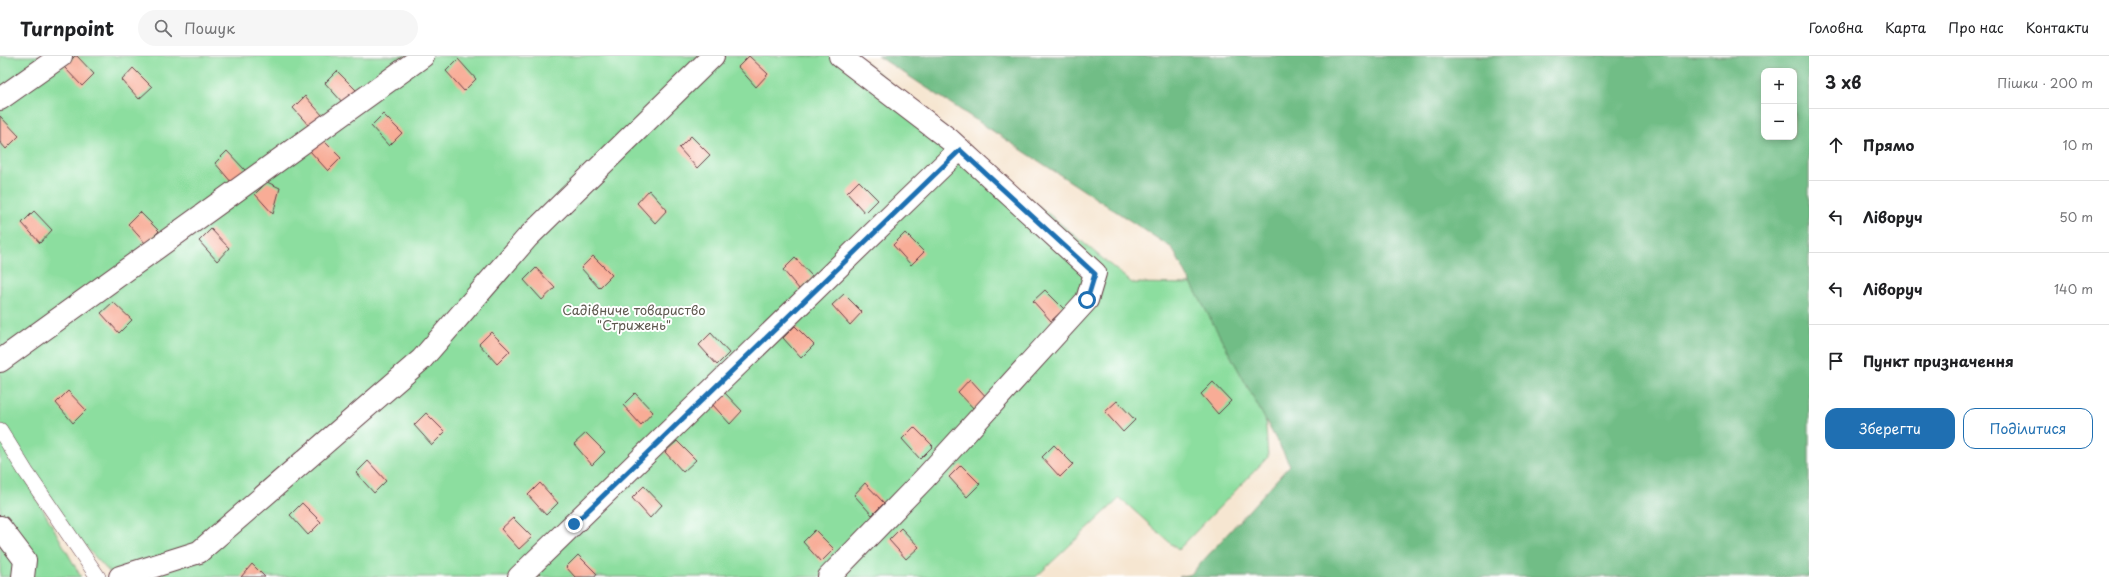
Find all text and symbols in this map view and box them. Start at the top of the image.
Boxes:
search box [138,10,418,46]
text: Turnpoint [20,14,114,42]
text: Пошук [184,16,235,39]
icon: search [152,17,174,39]
text: Головна [1809,17,1863,38]
text: Карта [1885,17,1926,38]
text: Про нас [1948,17,2004,38]
text: Контакти [2026,17,2089,38]
map controls [1761,68,1797,140]
button: + [1761,68,1797,104]
text: 3 хв [1825,69,1861,95]
text: Пішки · 200 m [1997,73,2093,92]
button: − [1761,104,1797,140]
text: Прямо [1863,133,1914,156]
icon: ahead [1825,134,1847,156]
text: 10 m [2063,135,2093,154]
text: Ліворуч [1863,205,1923,228]
icon: left [1825,206,1847,228]
text: 50 m [2059,207,2093,226]
text: Ліворуч [1863,277,1923,300]
icon: left [1825,278,1847,300]
text: 140 m [2054,279,2093,298]
route start [1078,291,1096,309]
park label: Садівниче товариство "Стрижень" [562,300,706,334]
text: Пункт призначення [1863,349,2014,372]
icon: arrive [1825,350,1847,372]
button: Зберегти [1825,408,1955,449]
button: Поділитися [1963,408,2093,449]
route end [565,515,583,533]

